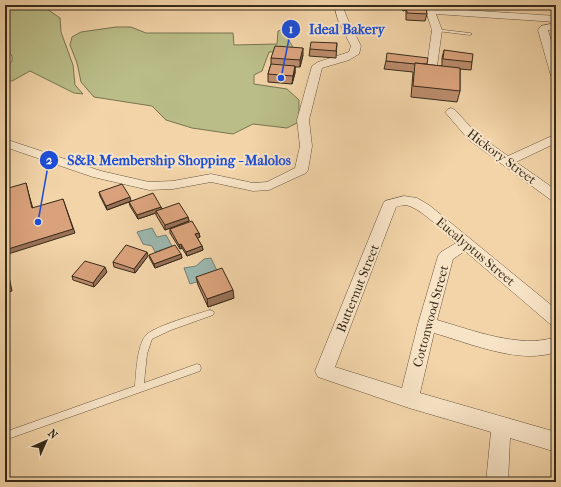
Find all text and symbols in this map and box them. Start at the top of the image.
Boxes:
callout: Ideal Bakery [281,16,393,42]
text: Ideal Bakery [309,21,387,38]
text: 1 [289,22,293,36]
street label: Hickory Street [464,126,539,187]
callout: S&R Membership Shopping - Malolos [39,147,299,173]
text: S&R Membership Shopping - Malolos [67,152,292,169]
text: 2 [46,153,53,167]
street label: Eucalyptus Street [433,214,518,289]
street label: Butternut Street [333,242,382,334]
street label: Cottonwood Street [410,263,451,369]
north arrow [26,421,66,461]
text: N [45,427,61,442]

